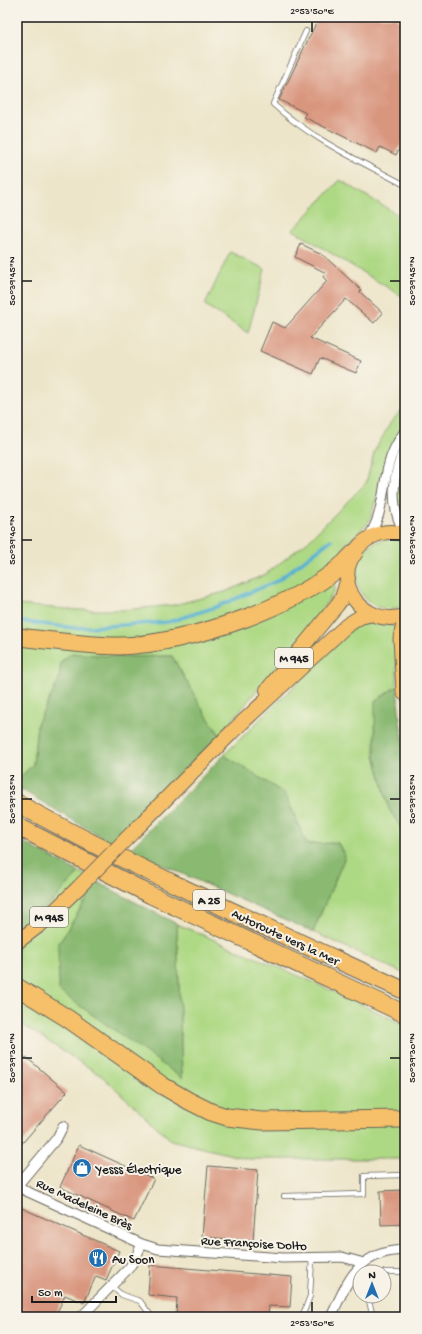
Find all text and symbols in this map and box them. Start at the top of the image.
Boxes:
text: 2°53'50"E [290,6,335,18]
text: 50°39'45"N [7,256,19,305]
text: 50°39'45"N [407,256,419,305]
text: 50°39'40"N [7,515,19,565]
text: 50°39'40"N [407,515,419,565]
road number: M 945 [275,648,313,668]
text: 50°39'35"N [7,774,19,824]
text: 50°39'35"N [407,774,419,824]
road number: A 25 [193,890,225,910]
road number: M 945 [30,907,68,927]
street label: Autoroute vers la Mer [229,907,342,970]
text: 50°39'30"N [7,1033,19,1083]
text: 50°39'30"N [407,1033,419,1083]
shop icon: Yesss Électrique [71,1157,93,1179]
place label: Yesss Électrique [95,1162,182,1178]
street label: Rue Madeleine Brès [33,1176,135,1235]
street label: Rue Françoise Dolto [201,1234,307,1255]
restaurant icon: Au Soon [87,1247,109,1269]
place label: Au Soon [112,1253,155,1268]
north arrow [352,1264,392,1304]
text: N [368,1270,376,1282]
scale bar [32,1278,116,1304]
text: 50 m [38,1287,63,1301]
text: 2°53'50"E [290,1318,335,1330]

